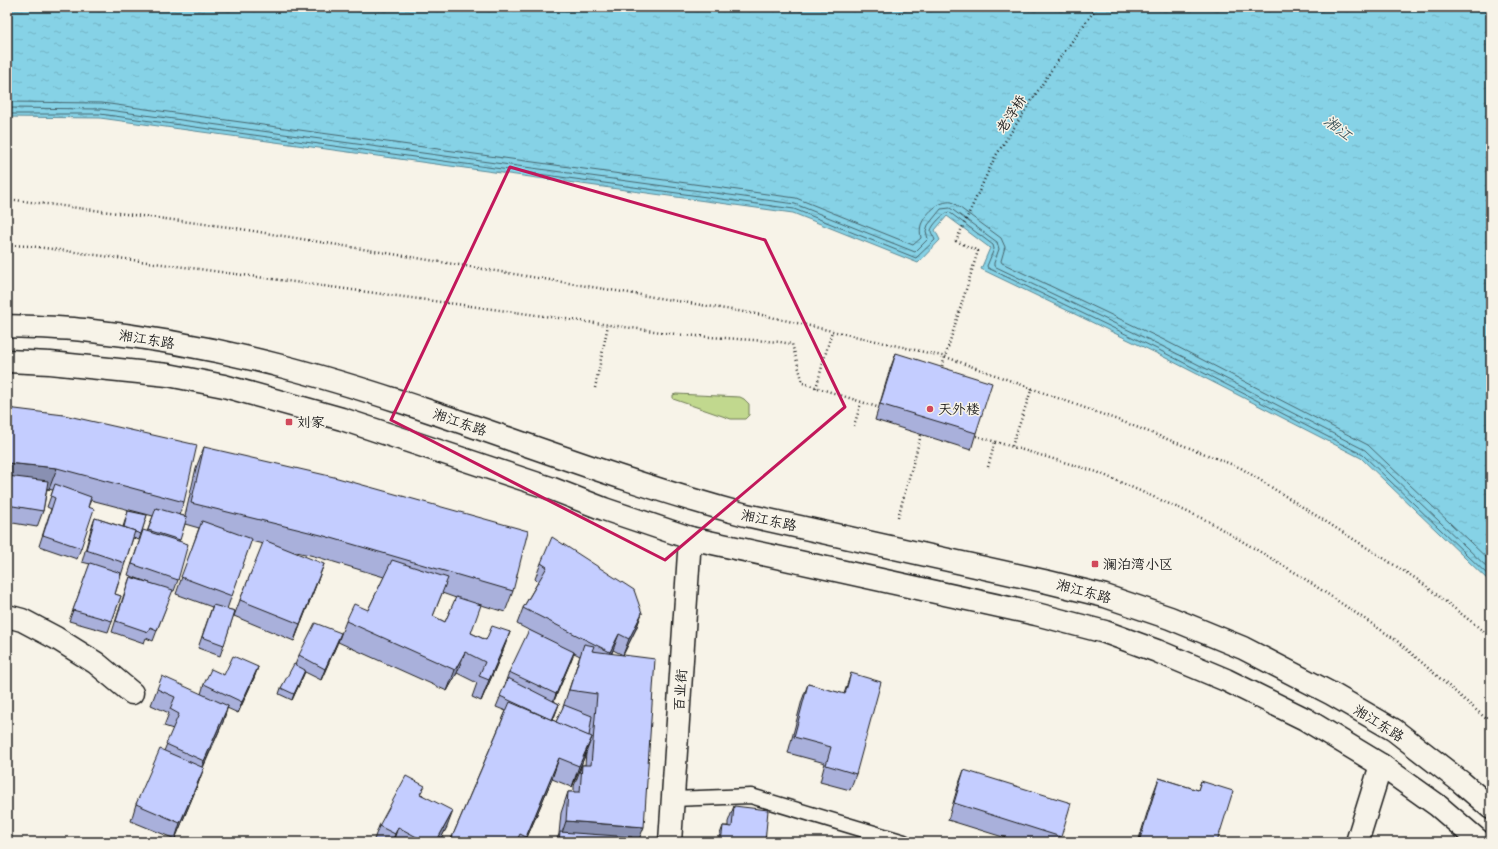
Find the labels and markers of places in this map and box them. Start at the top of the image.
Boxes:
place label: 天外楼 [938,400,980,421]
marker: 天外楼 [925,404,935,414]
place label: 刘家 [297,413,325,434]
marker: 刘家 [284,417,294,427]
place label: 澜泊湾小区 [1103,555,1173,576]
marker: 澜泊湾小区 [1090,559,1100,569]

